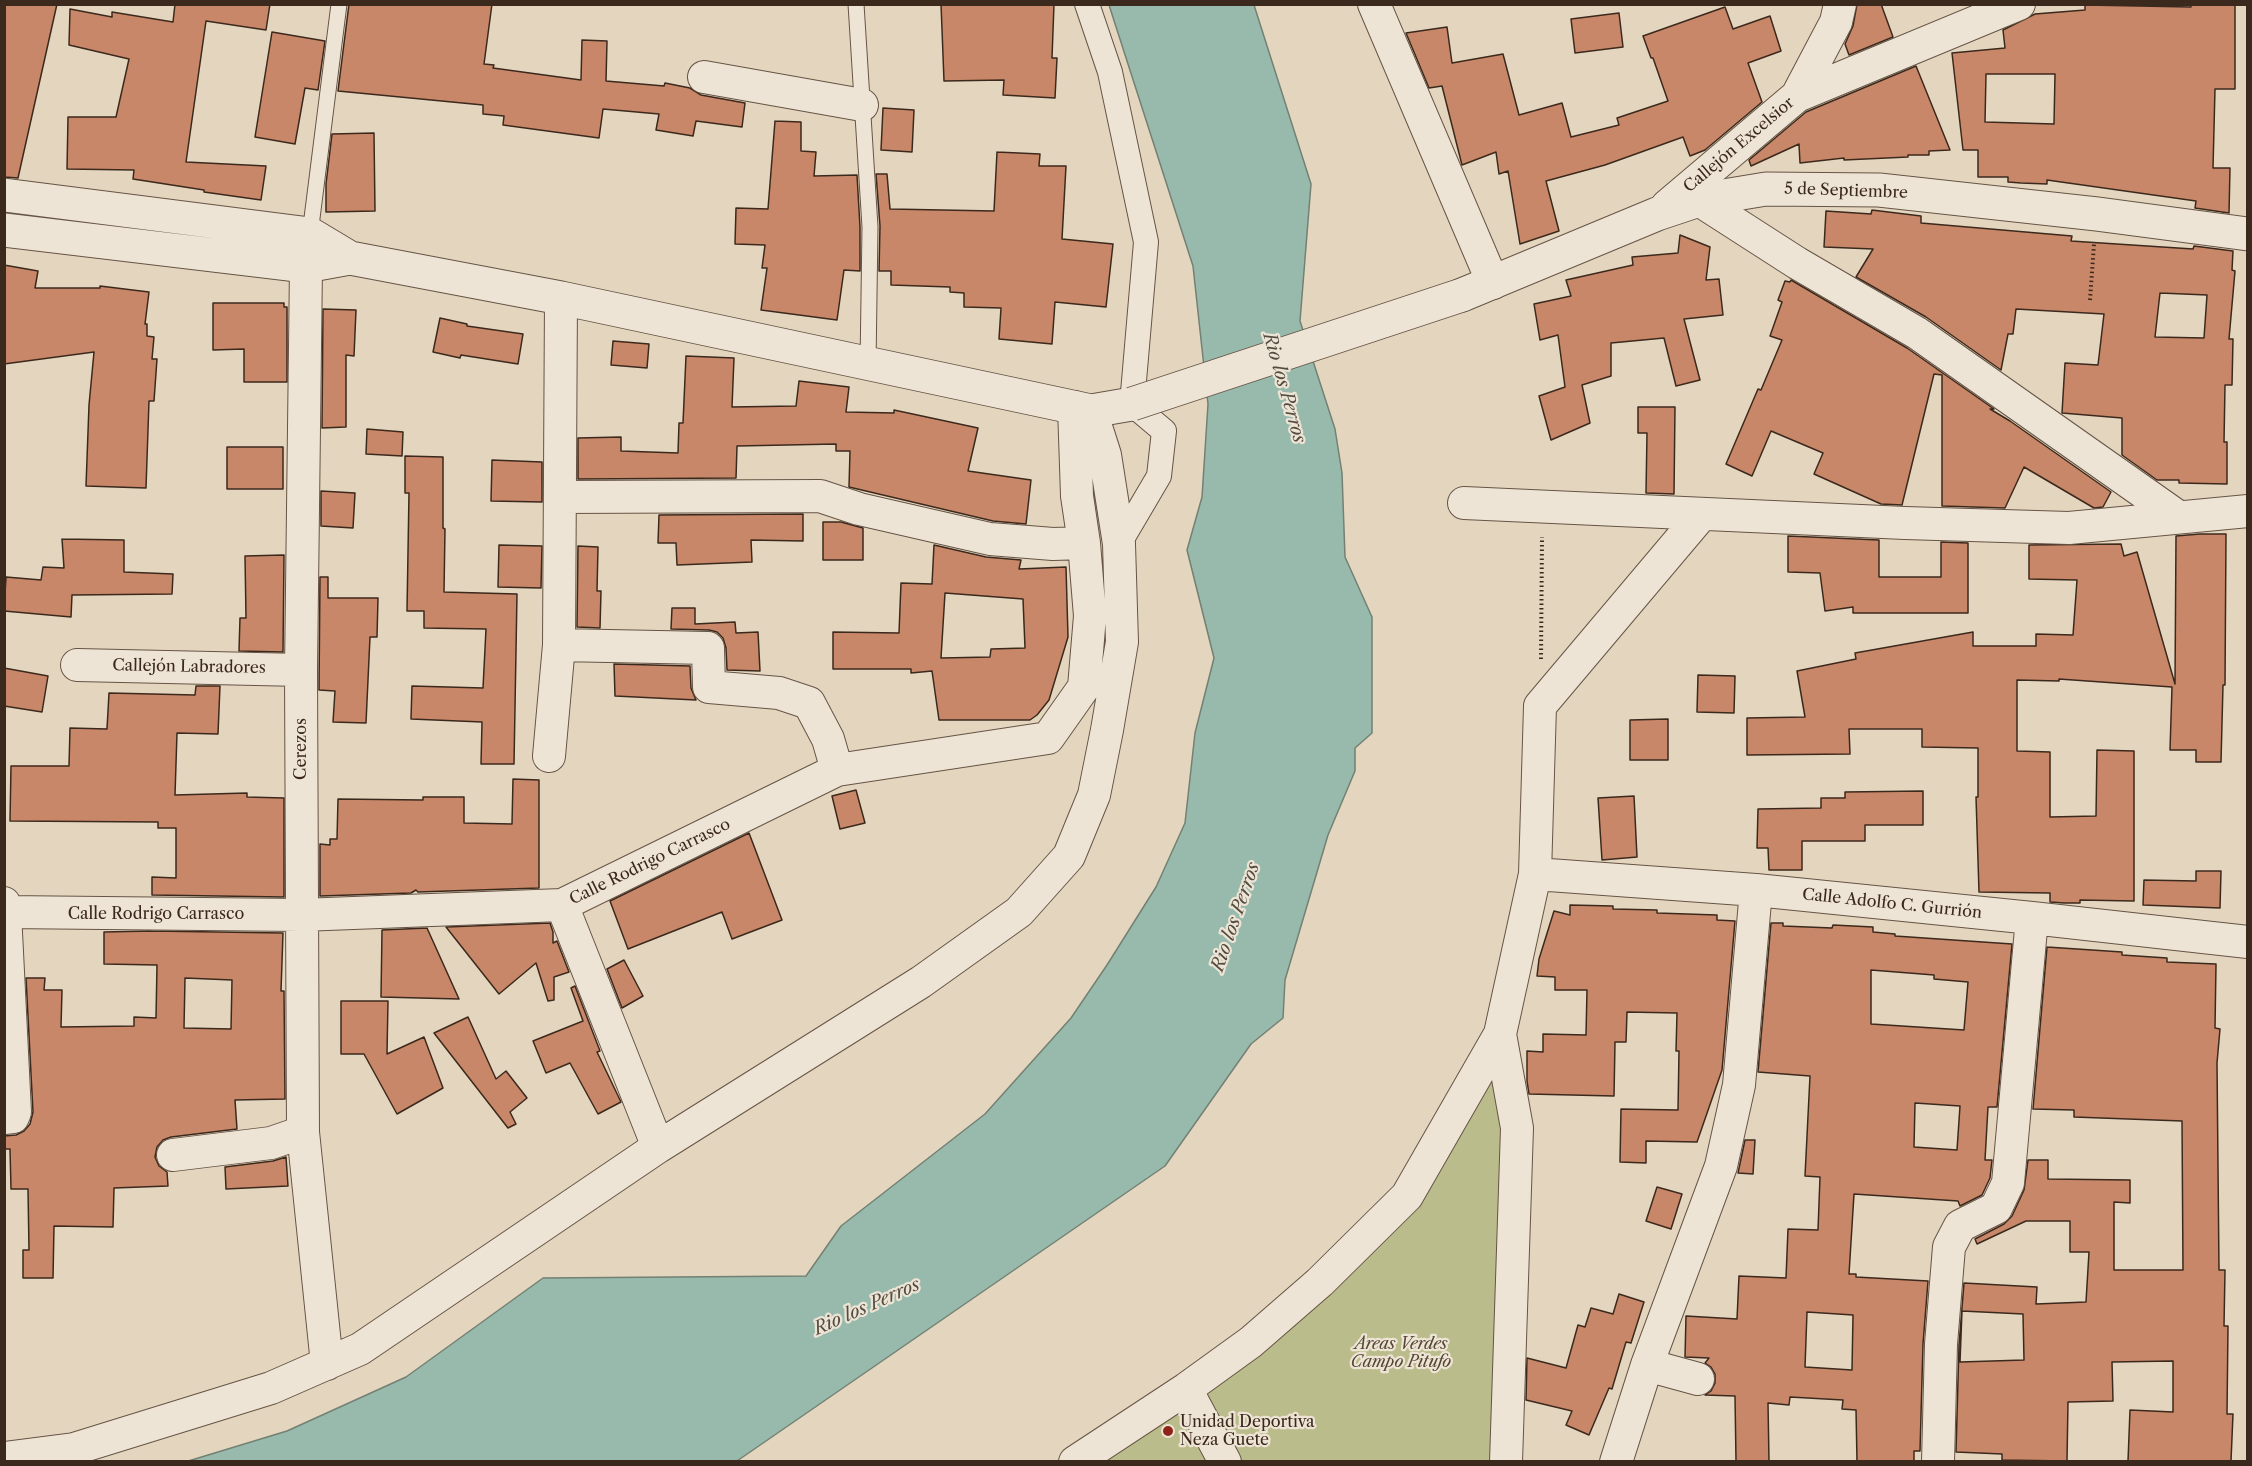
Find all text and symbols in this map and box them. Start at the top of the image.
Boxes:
street label: Callejón Excelsior [1680,93,1798,197]
street label: 5 de Septiembre [1784,179,1908,203]
water label: Rio los Perros [1258,330,1310,446]
street label: Callejón Labradores [112,656,266,678]
street label: Cerezos [291,718,311,780]
street label: Calle Rodrigo Carrasco [566,815,734,909]
water label: Rio los Perros [1207,860,1265,974]
street label: Calle Adolfo C. Gurrión [1801,885,1983,923]
street label: Calle Rodrigo Carrasco [68,904,244,924]
water label: Rio los Perros [811,1274,923,1340]
park label: Areas Verdes Campo Pitufo [1351,1334,1451,1372]
place label: Unidad Deportiva Neza Guete [1180,1412,1314,1450]
marker: Unidad Deportiva Neza Guete [1161,1424,1175,1438]

